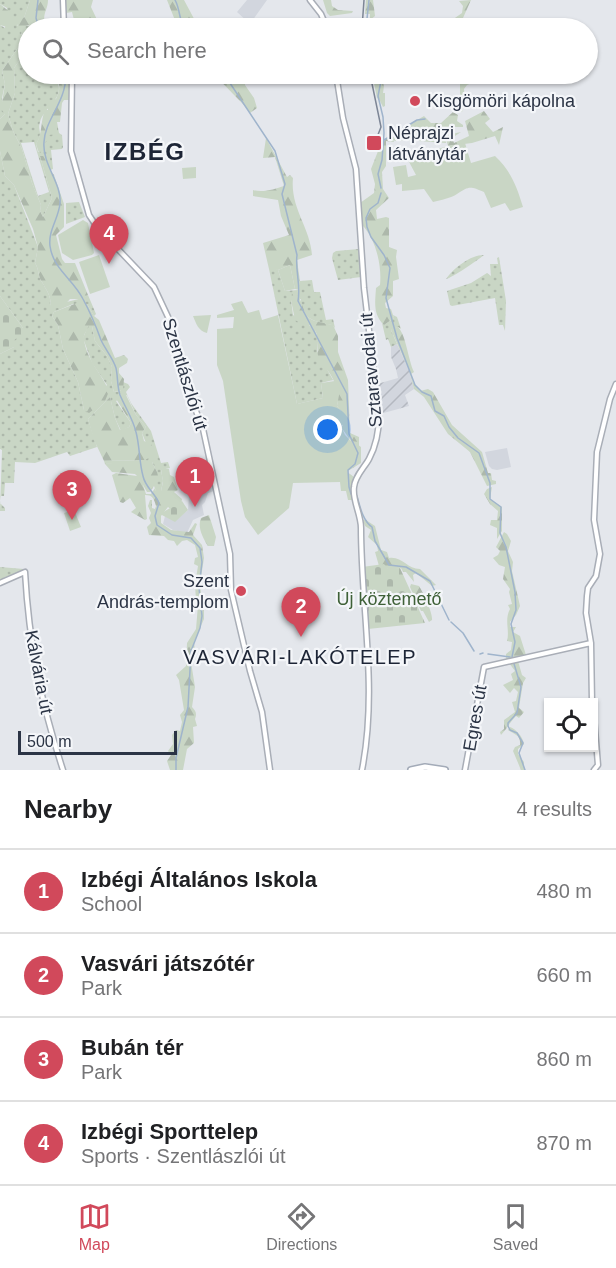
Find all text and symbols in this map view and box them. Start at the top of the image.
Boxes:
search box [18,18,598,84]
icon: search [39,35,72,68]
text: Search here [87,38,207,63]
place label: Kisgömöri kápolna [427,91,576,111]
marker: Kisgömöri kápolna [408,94,422,108]
place label: Néprajzi látványtár [388,123,466,164]
marker: Néprajzi látványtár [365,134,383,152]
district label: IZBÉG [105,138,185,165]
pin: 4 [90,214,128,264]
street label: Sztaravodai út [356,312,386,428]
street label: Szentlászlói út [158,316,212,432]
your location [313,415,342,444]
pin: 1 [176,458,214,507]
pin: 3 [52,470,92,520]
place label: Szent András-templom [97,571,229,612]
marker: Szent András-templom [234,584,248,598]
pin: 2 [282,588,320,637]
park label: Új köztemető [336,588,442,609]
street label: Kálvária út [21,628,57,716]
district label: VASVÁRI-LAKÓTELEP [183,646,417,668]
street label: Egres út [459,683,491,753]
map controls [544,698,598,752]
button: locate [544,698,598,752]
scale bar [18,728,177,756]
text: 500 m [27,733,71,750]
text: Nearby [24,794,112,824]
text: 4 results [516,798,592,820]
text: Izbégi Általános Iskola [81,867,317,892]
text: 1 [38,880,49,902]
text: 480 m [536,880,592,902]
text: School [81,893,142,915]
text: Vasvári játszótér [81,951,255,976]
text: 2 [38,964,49,986]
text: 660 m [536,964,592,986]
text: Park [81,977,122,999]
text: Bubán tér [81,1035,184,1060]
text: 3 [38,1048,49,1070]
text: 860 m [536,1048,592,1070]
text: Park [81,1061,122,1083]
text: Izbégi Sporttelep [81,1119,258,1144]
text: 4 [38,1132,49,1154]
text: 870 m [536,1132,592,1154]
text: Sports · Szentlászlói út [81,1145,286,1167]
tab: Map [78,1200,111,1254]
tab: Directions [266,1200,337,1254]
tab: Saved [493,1200,538,1254]

